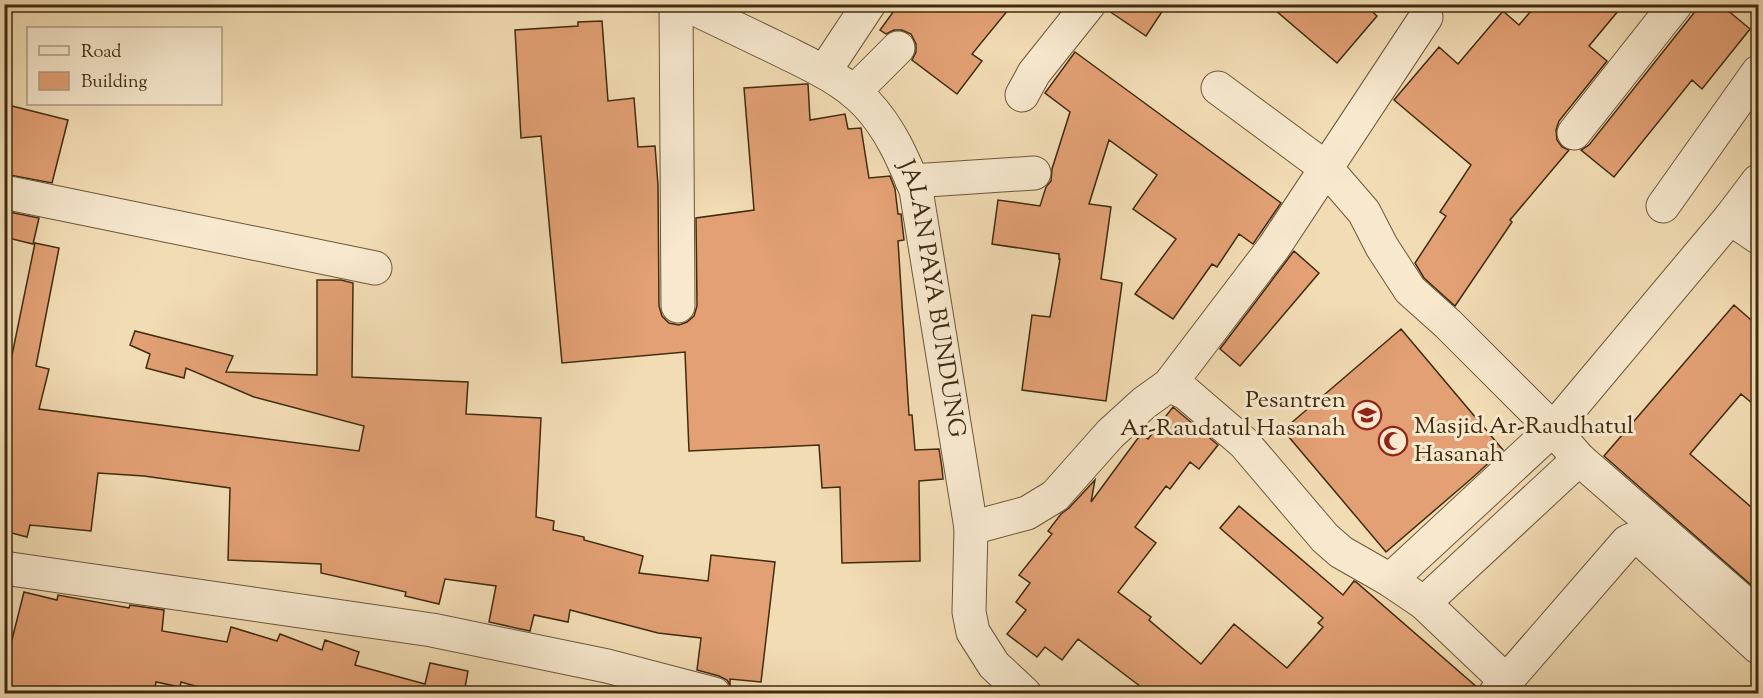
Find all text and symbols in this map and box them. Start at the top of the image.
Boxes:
legend [27,27,222,105]
text: Road [81,40,121,66]
text: Building [81,70,147,96]
street label: JALAN PAYA BUNDUNG [887,153,973,440]
place label: Pesantren Ar-Raudatul Hasanah [1120,384,1346,446]
school or university icon: Pesantren Ar-Raudatul Hasanah [1351,399,1383,431]
place label: Masjid Ar-Raudhatul Hasanah [1414,410,1634,472]
mosque icon: Masjid Ar-Raudhatul Hasanah [1377,425,1409,457]

